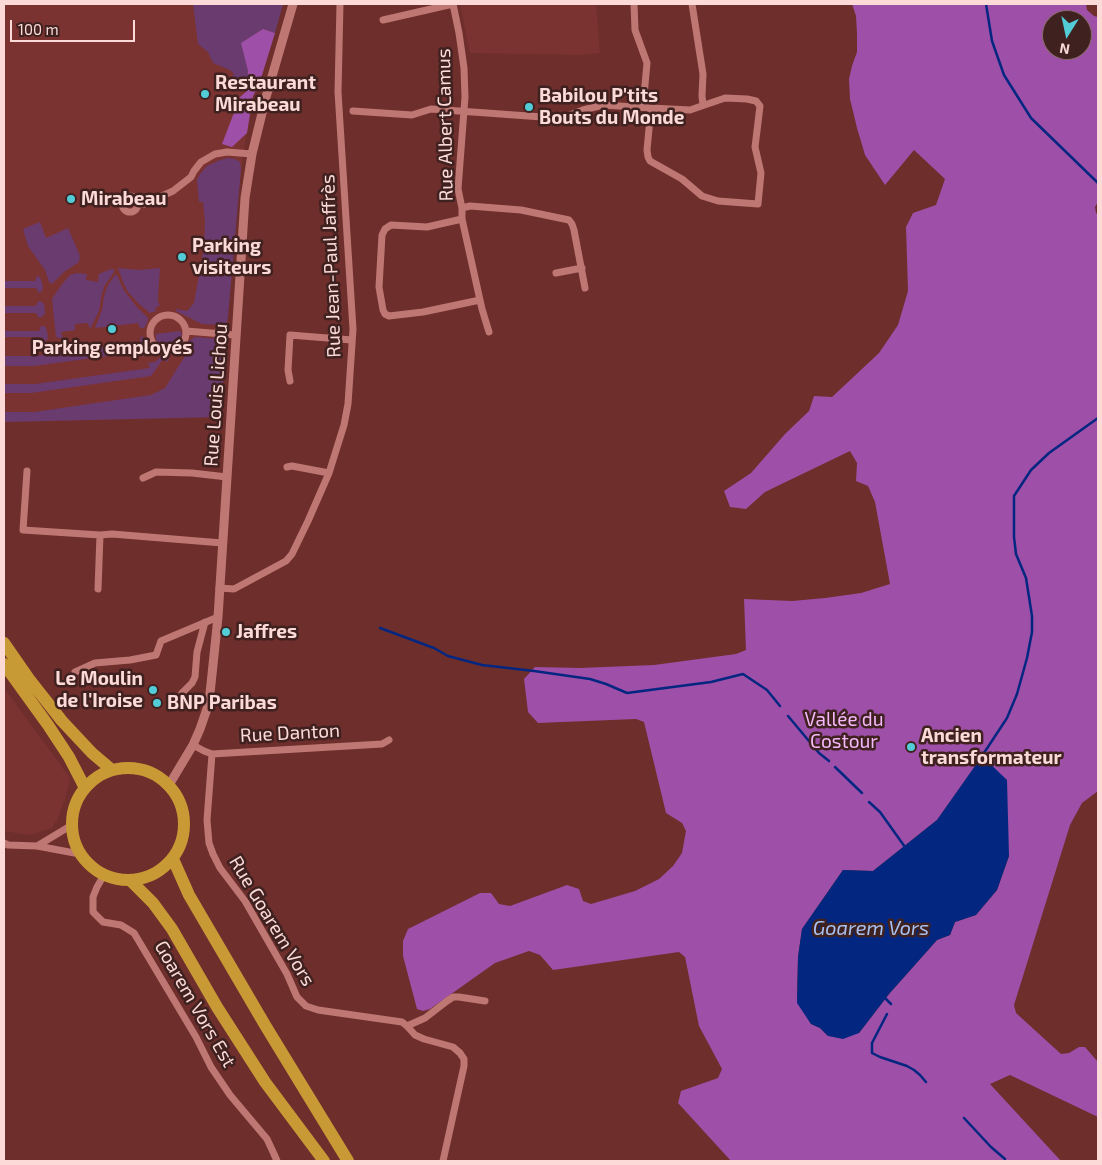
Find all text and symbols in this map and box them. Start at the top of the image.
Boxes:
scale bar [12,10,138,42]
north arrow [1042,10,1092,60]
text: 100 m [18,20,59,38]
text: N [1058,40,1071,59]
street label: Rue Albert Camus [432,48,458,202]
place label: Restaurant Mirabeau [215,72,316,116]
place label: Babilou P'tits Bouts du Monde [539,85,684,129]
marker: Restaurant Mirabeau [199,88,211,100]
marker: Babilou P'tits Bouts du Monde [523,101,535,113]
street label: Rue Jean-Paul Jaffrès [316,174,346,358]
place label: Mirabeau [81,188,167,210]
marker: Mirabeau [65,193,77,205]
place label: Parking visiteurs [192,235,271,279]
marker: Parking visiteurs [176,251,188,263]
marker: Parking employés [106,323,118,335]
street label: Rue Louis Lichou [200,323,232,467]
place label: Parking employés [32,337,192,359]
place label: Jaffres [236,621,297,643]
marker: Jaffres [220,626,232,638]
place label: Le Moulin de l'Iroise [55,668,143,712]
marker: Le Moulin de l'Iroise [147,684,159,696]
place label: BNP Paribas [167,692,277,714]
marker: BNP Paribas [151,697,163,709]
park label: Vallée du Costour [804,709,884,753]
street label: Rue Danton [239,719,341,747]
place label: Ancien transformateur [921,725,1062,769]
marker: Ancien transformateur [905,741,917,753]
street label: Rue Goarem Vors [224,852,320,990]
water label: Goarem Vors [813,916,929,940]
street label: Goarem Vors Est [150,937,240,1071]

